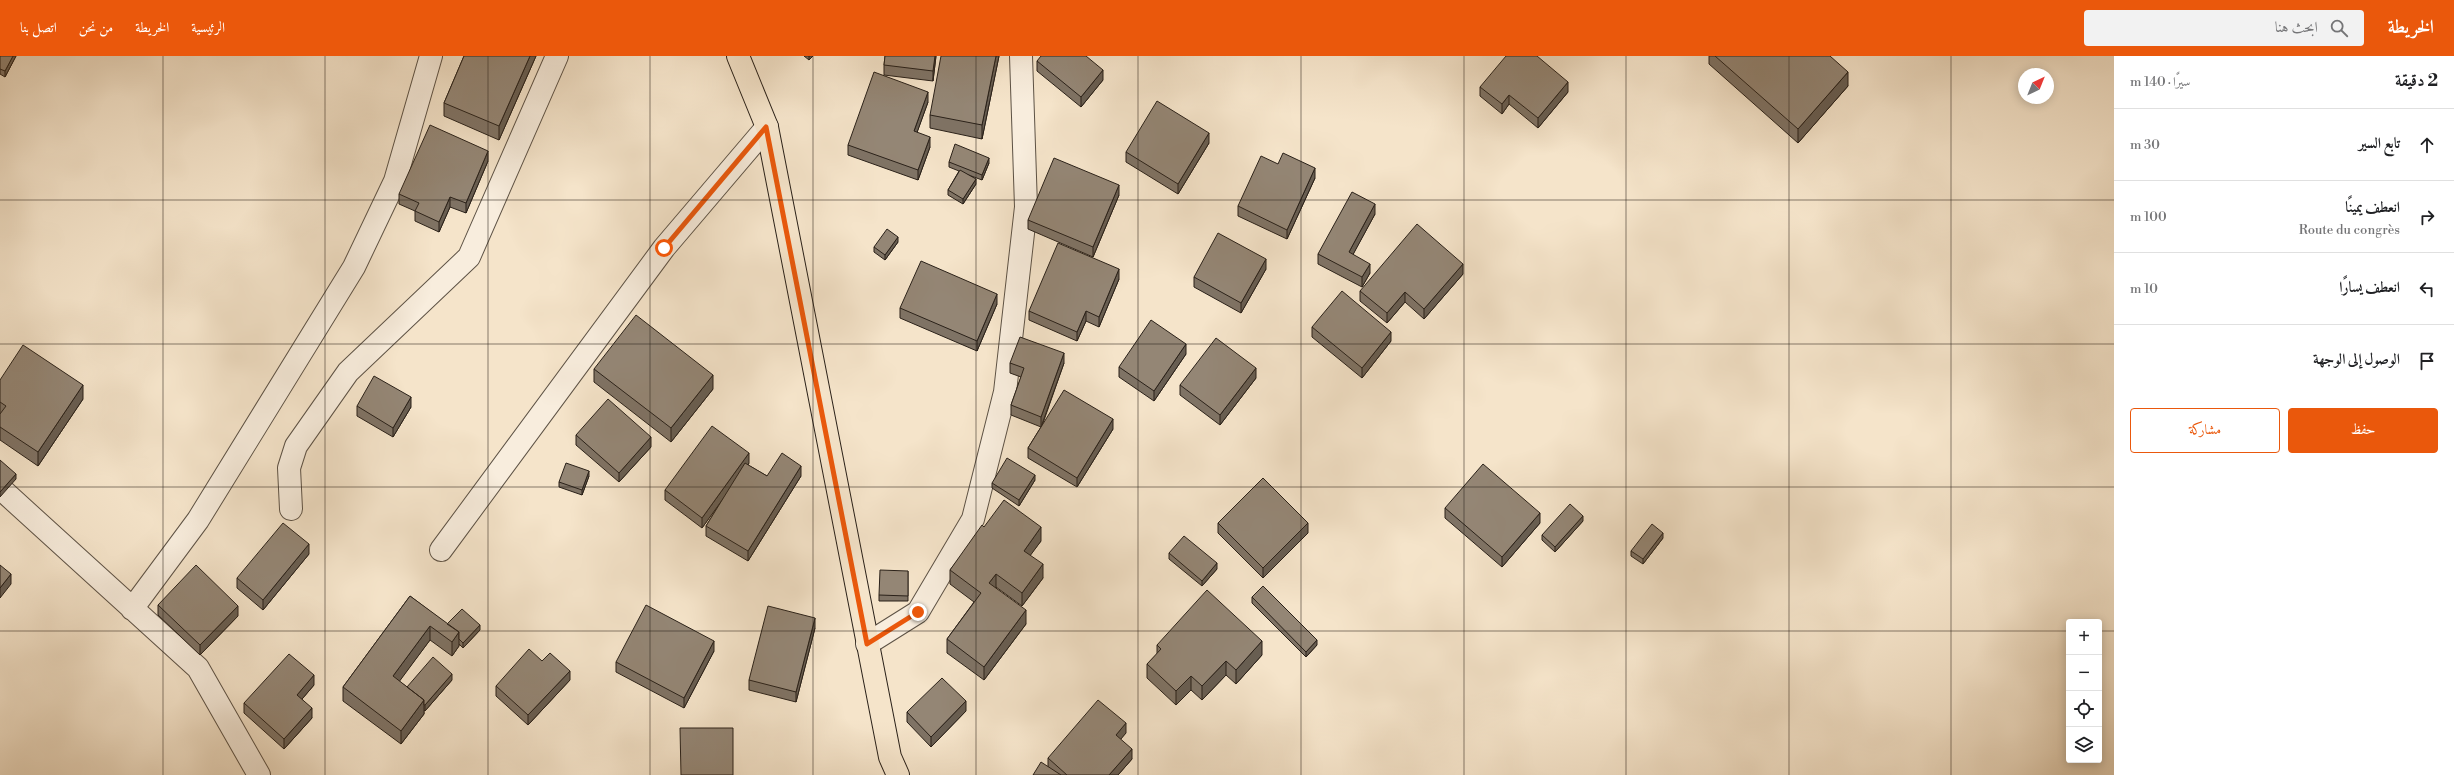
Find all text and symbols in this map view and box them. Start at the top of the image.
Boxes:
search box [2084,10,2364,46]
text: الخريطة [2388,15,2434,39]
icon: search [2328,17,2350,39]
text: ابحث هنا [2275,18,2318,37]
text: اتصل بنا [20,19,57,37]
text: من نحن [79,19,113,37]
text: الخريطة [135,19,169,37]
text: الرئيسية [191,19,225,37]
north arrow [2018,68,2054,104]
text: 2 دقيقة [2395,70,2438,92]
text: سيرًا · 140 m [2130,74,2190,90]
text: تابع السير [2358,134,2400,153]
icon: ahead [2416,134,2438,156]
text: 30 m [2130,137,2160,153]
text: انعطف يمينًا [2345,198,2400,217]
icon: right [2416,206,2438,228]
text: 100 m [2130,209,2167,225]
text: Route du congrès [2299,222,2400,238]
route start [655,239,673,257]
text: انعطف يسارًا [2339,278,2400,297]
icon: left [2416,278,2438,300]
text: 10 m [2130,281,2158,297]
text: الوصول إلى الوجهة [2313,350,2400,369]
icon: arrive [2416,350,2438,372]
button: مشاركة [2130,408,2280,453]
button: حفظ [2288,408,2438,453]
route end [909,603,927,621]
map controls [2066,619,2102,763]
button: + [2066,619,2102,655]
button: − [2066,655,2102,691]
button: locate [2066,691,2102,727]
button: layers [2066,727,2102,763]

